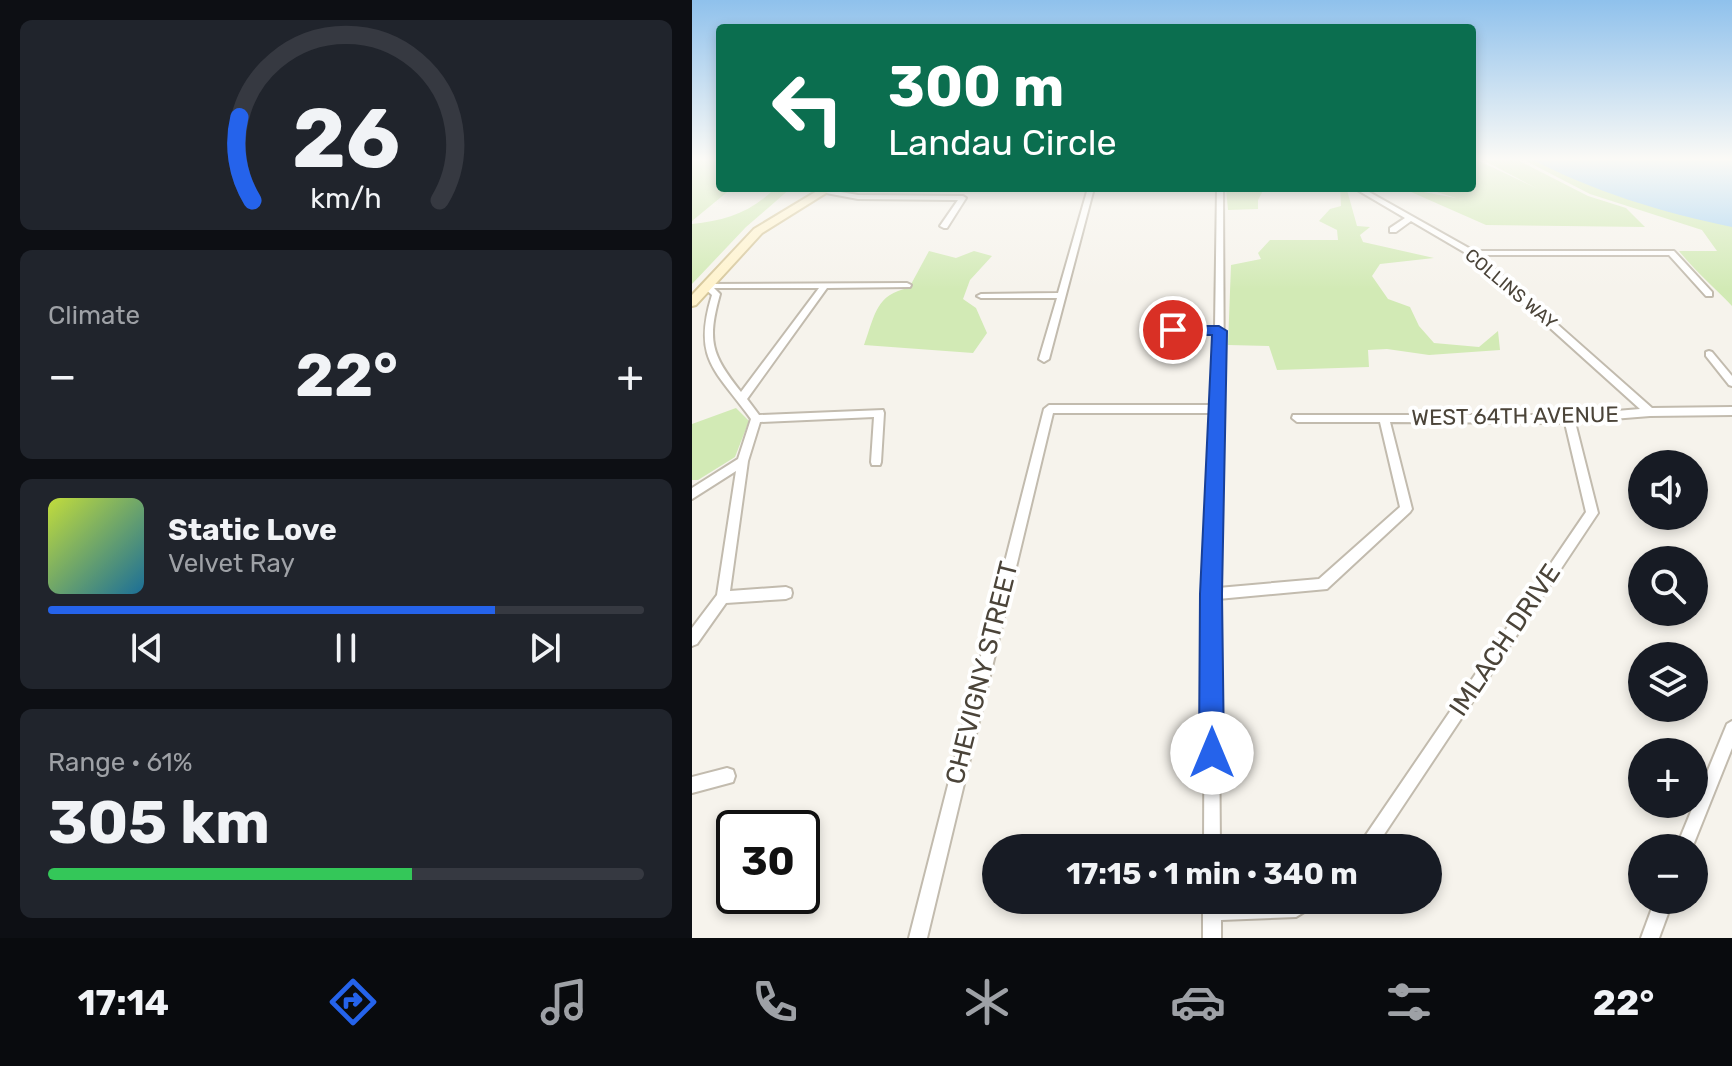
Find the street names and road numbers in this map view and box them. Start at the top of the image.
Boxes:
street label: COLLINS WAY [1460,244,1562,334]
street label: WEST 64TH AVENUE [1411,401,1619,431]
street label: CHEVIGNY STREET [939,558,1025,788]
street label: IMLACH DRIVE [1443,558,1567,722]

